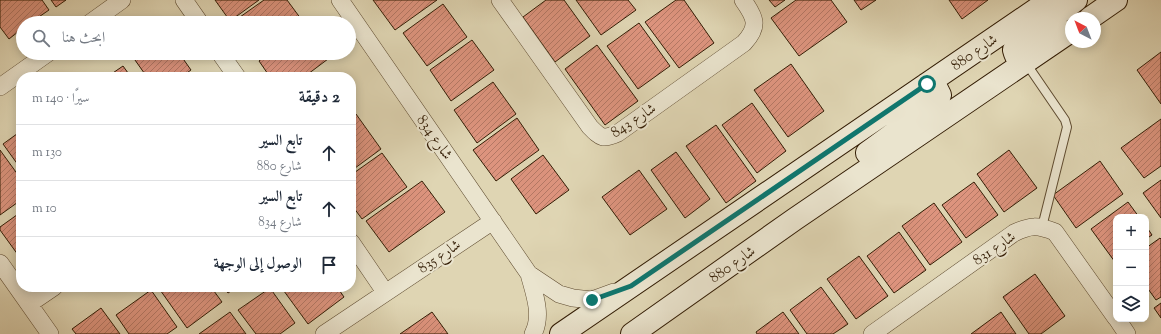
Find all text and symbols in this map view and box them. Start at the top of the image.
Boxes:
north arrow [1065,12,1101,48]
search box [16,16,356,60]
icon: search [30,27,52,49]
text: ابحث هنا [62,28,105,49]
street label: شارع 880 [947,30,1003,77]
route start [918,75,936,93]
text: 2 دقيقة [299,86,340,110]
text: سيرًا · 140 m [32,90,89,108]
street label: شارع 843 [607,99,661,145]
street label: شارع 834 [410,111,457,165]
text: تابع السير [260,131,302,152]
icon: ahead [318,142,340,164]
text: 130 m [32,144,62,162]
text: شارع 880 [257,158,302,176]
text: تابع السير [260,187,302,208]
icon: ahead [318,198,340,220]
text: 10 m [32,200,57,218]
text: شارع 834 [258,214,302,232]
map controls [1113,214,1149,322]
button: + [1113,214,1149,250]
street label: شارع 831 [969,227,1021,272]
street label: شارع 835 [414,235,466,280]
street label: شارع 880 [705,242,761,290]
button: − [1113,250,1149,286]
text: الوصول إلى الوجهة [213,254,302,275]
icon: arrive [318,254,340,276]
button: layers [1113,286,1149,322]
route end [583,291,601,309]

